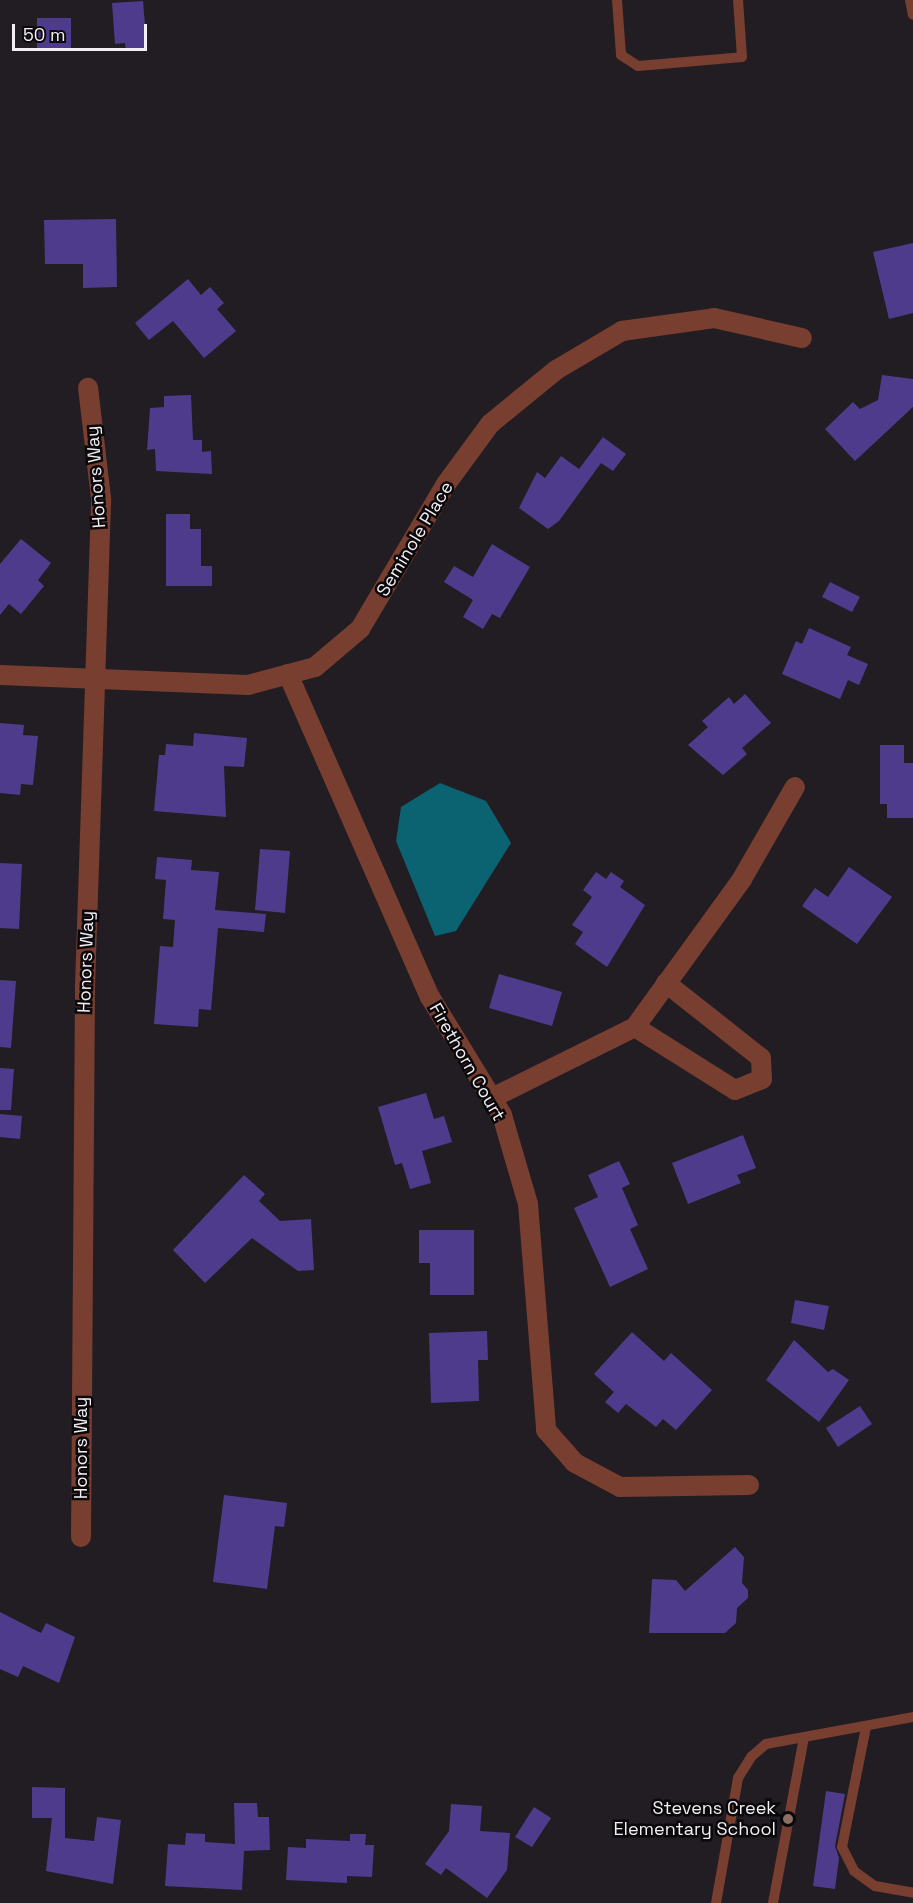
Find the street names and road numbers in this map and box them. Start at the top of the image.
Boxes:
street label: Honors Way [82,425,110,529]
street label: Seminole Place [372,478,458,600]
street label: Honors Way [73,910,99,1014]
street label: Firethorn Court [425,999,509,1125]
street label: Honors Way [70,1397,92,1499]

